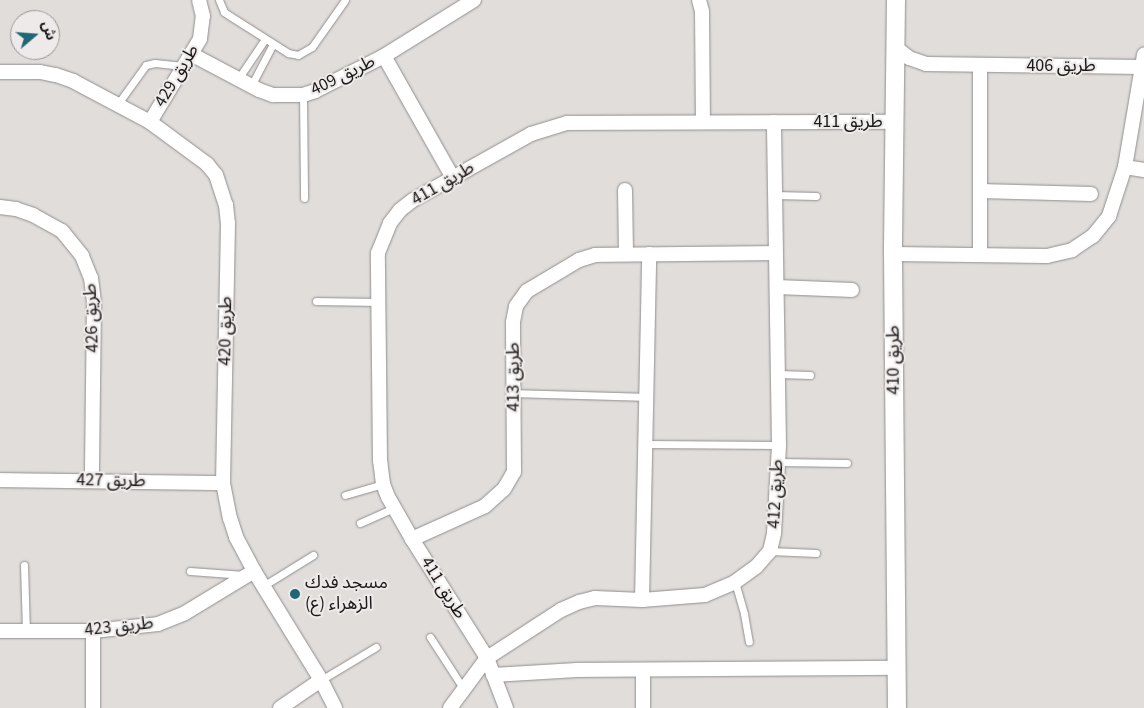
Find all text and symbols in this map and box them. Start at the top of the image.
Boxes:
north arrow [10,10,60,60]
text: ش [36,18,61,43]
street label: طريق 429 [150,41,204,111]
street label: طريق 409 [307,51,379,101]
street label: طريق 406 [1026,55,1096,77]
street label: طريق 411 [813,111,883,133]
street label: طريق 411 [408,157,478,211]
street label: طريق 426 [80,283,104,353]
street label: طريق 420 [215,296,237,366]
street label: طريق 410 [883,325,905,395]
street label: طريق 413 [503,342,525,412]
street label: طريق 412 [763,459,789,529]
street label: طريق 427 [76,470,146,492]
street label: طريق 411 [416,553,470,623]
place label: مسجد فدك الزهراء (ع) [305,573,388,616]
marker: مسجد فدك الزهراء (ع) [289,588,301,600]
street label: طريق 423 [83,613,155,641]

